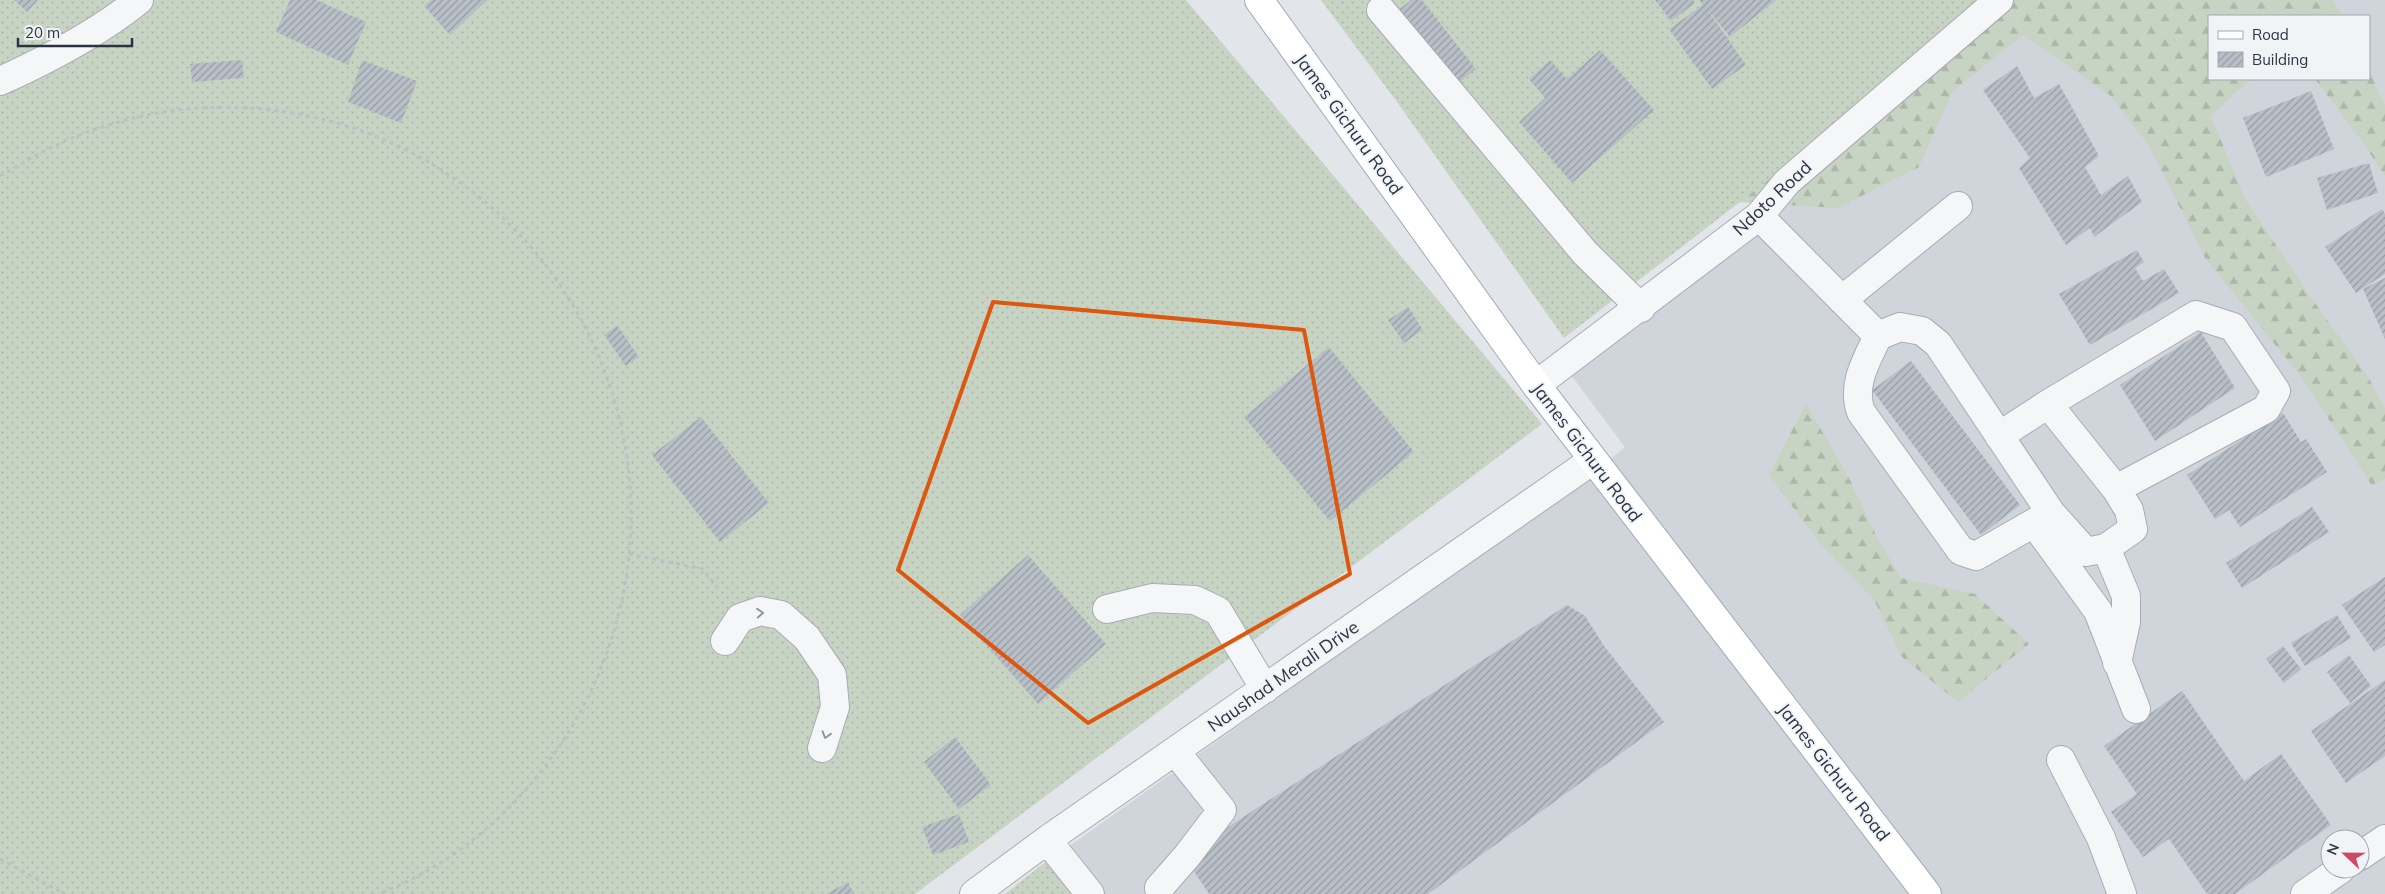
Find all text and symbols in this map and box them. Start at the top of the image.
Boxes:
scale bar [18,15,131,47]
legend [2208,15,2370,80]
text: 20 m [25,23,60,42]
text: Road [2252,25,2289,44]
street label: James Gichuru Road [1290,49,1408,199]
text: Building [2252,50,2308,69]
street label: Ndoto Road [1728,156,1816,240]
street label: James Gichuru Road [1527,378,1647,526]
one-way arrow [756,608,764,619]
street label: Naushad Merali Drive [1203,615,1363,737]
street label: James Gichuru Road [1773,698,1895,846]
one-way arrow [822,731,832,739]
north arrow [2320,829,2370,879]
text: N [2323,841,2343,857]

